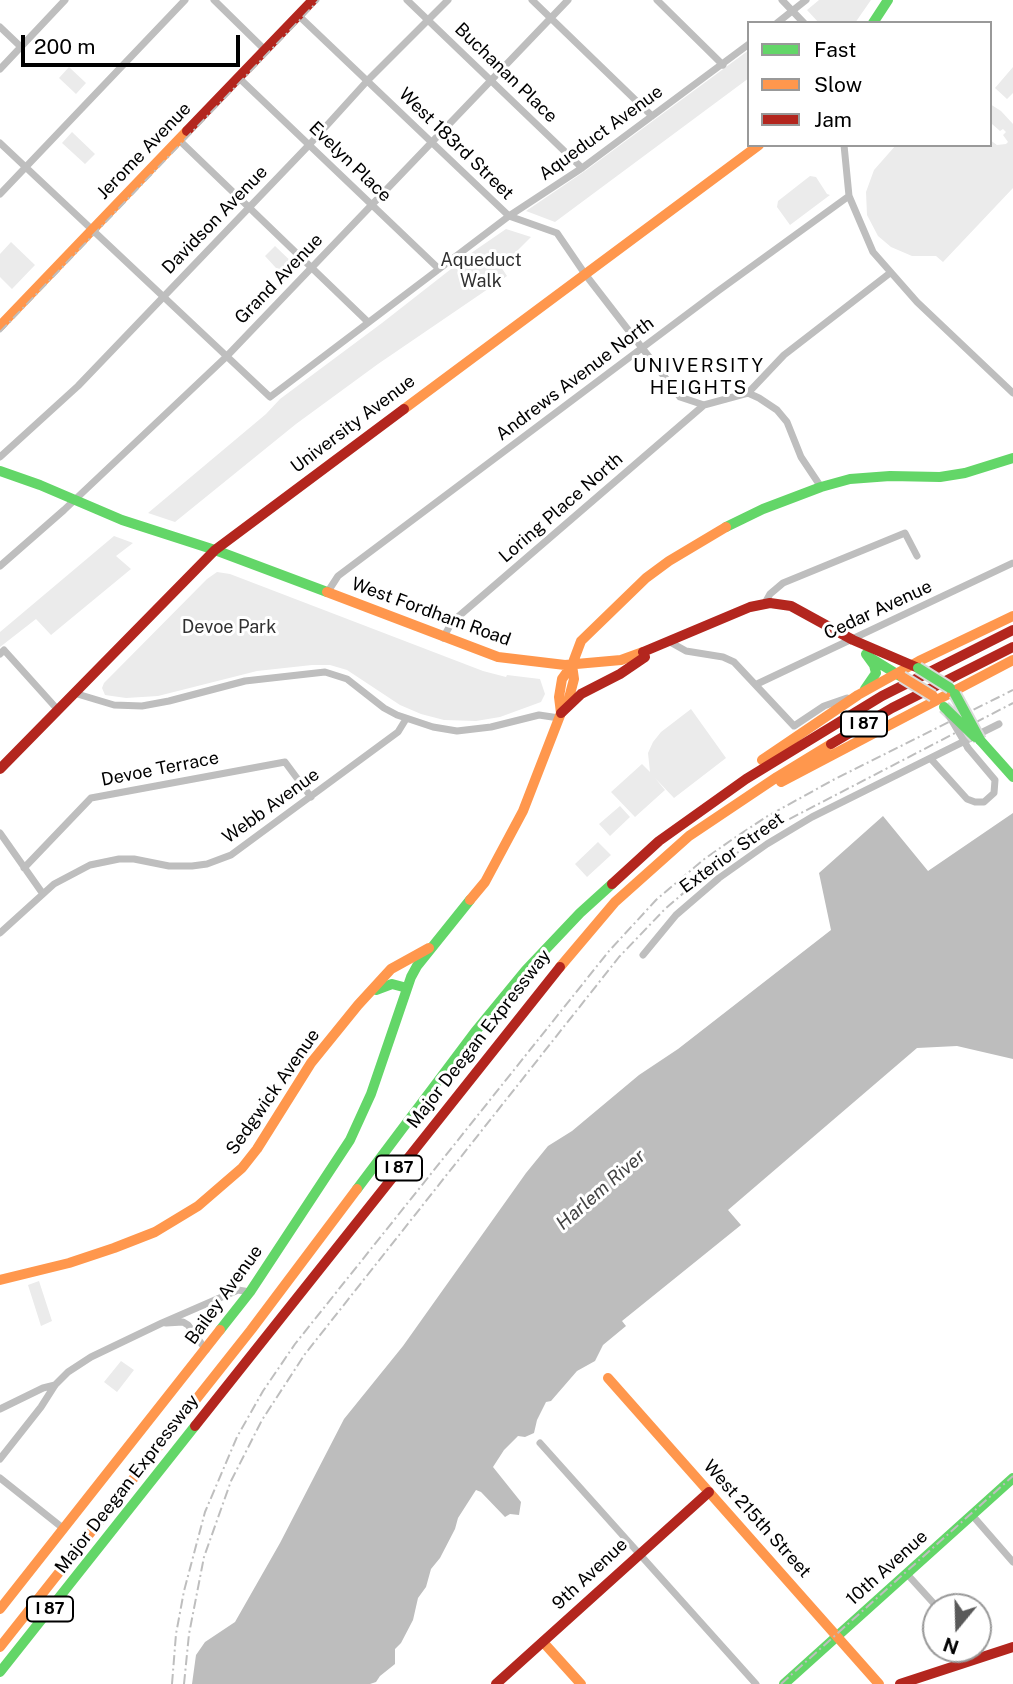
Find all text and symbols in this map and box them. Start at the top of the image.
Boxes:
street label: Buchanan Place [450,19,562,127]
scale bar [24,21,243,65]
legend [747,21,992,147]
text: 200 m [34,34,95,59]
text: Fast [814,37,856,62]
text: Slow [814,72,862,97]
street label: Aqueduct Avenue [535,81,667,185]
street label: West 183rd Street [394,84,518,204]
street label: Jerome Avenue [92,98,196,204]
text: Jam [814,107,852,132]
street label: Evelyn Place [304,117,396,207]
street label: Davidson Avenue [158,161,272,279]
street label: Grand Avenue [231,229,327,329]
park label: Aqueduct Walk [440,249,522,292]
street label: Andrews Avenue North [492,313,658,445]
district label: UNIVERSITY HEIGHTS [634,355,764,399]
street label: University Avenue [287,370,419,478]
street label: Loring Place North [495,448,627,568]
street label: West Fordham Road [348,573,514,651]
street label: Cedar Avenue [821,576,935,644]
park label: Devoe Park [182,616,276,638]
road number: I 87 [841,712,887,736]
street label: Devoe Terrace [99,747,221,791]
street label: Webb Avenue [218,764,324,848]
street label: Exterior Street [676,808,788,898]
street label: Major Deegan Expressway [403,945,555,1133]
street label: Sedgwick Avenue [222,1025,324,1159]
water label: Harlem River [552,1145,650,1235]
road number: I 87 [376,1156,422,1180]
street label: Bailey Avenue [181,1241,267,1349]
street label: Major Deegan Expressway [51,1390,203,1578]
street label: West 215th Street [699,1456,815,1582]
street label: 10th Avenue [842,1526,932,1610]
street label: 9th Avenue [548,1534,632,1614]
north arrow [922,1593,992,1663]
road number: I 87 [27,1596,73,1622]
text: N [940,1633,961,1659]

